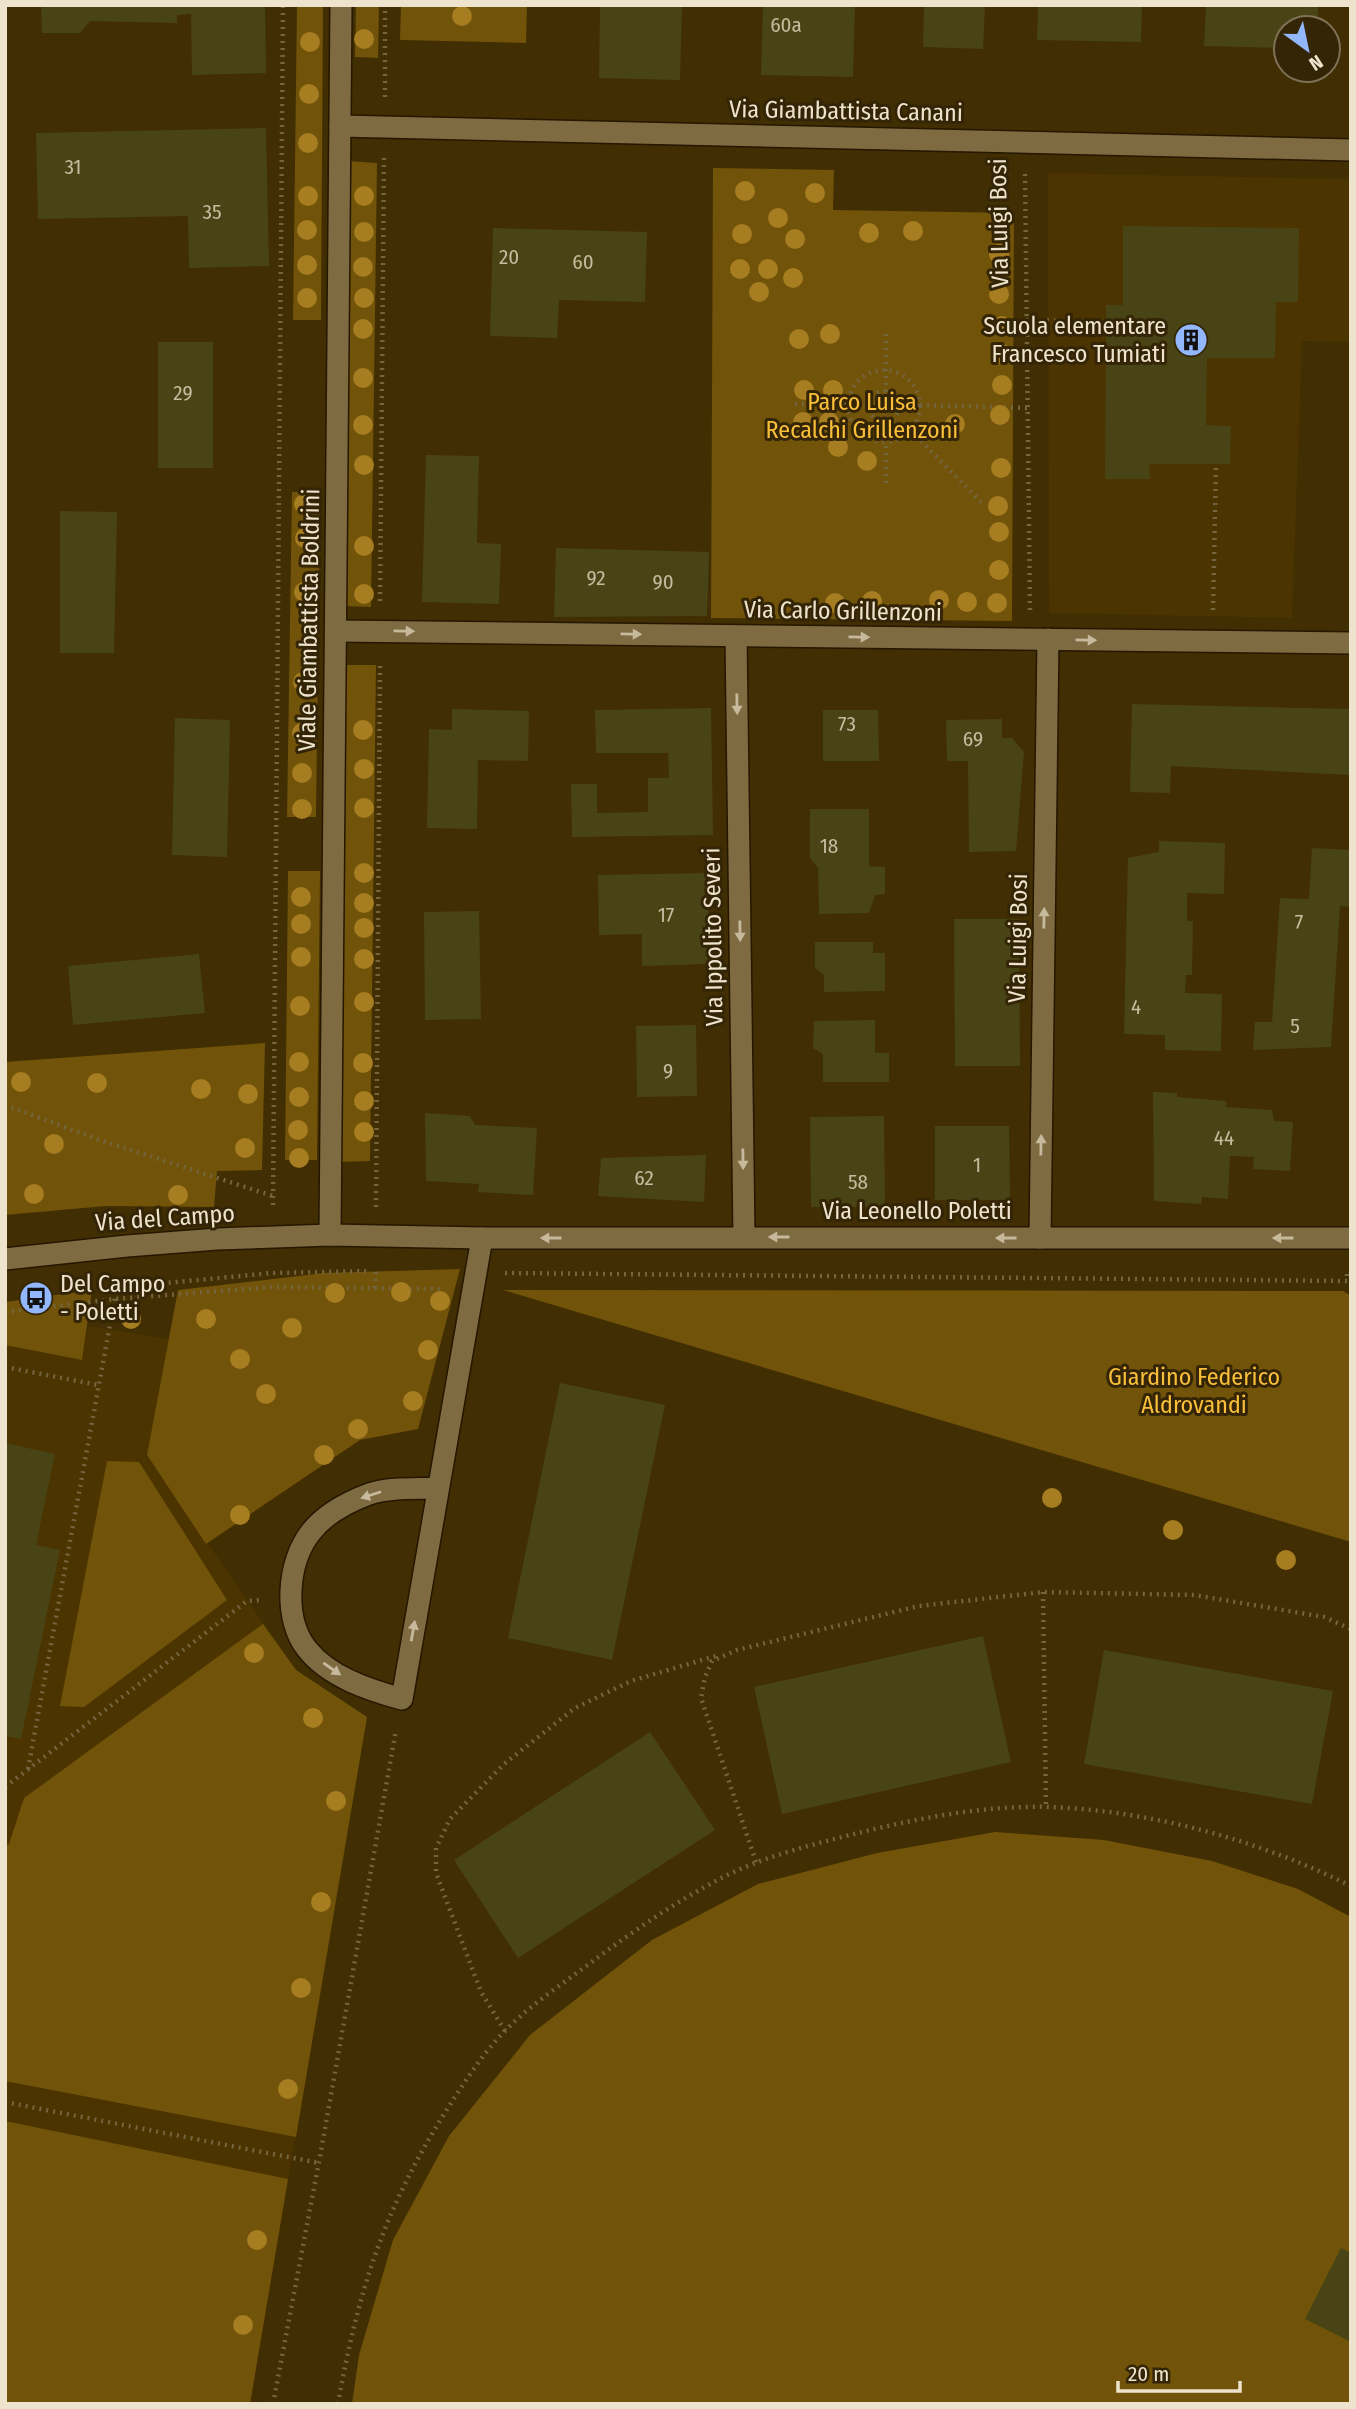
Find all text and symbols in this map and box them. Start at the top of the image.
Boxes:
house number: 60a [770,12,802,38]
north arrow [1272,14,1342,84]
text: N [1305,50,1327,76]
street label: Via Giambattista Canani [729,95,963,127]
house number: 31 [64,154,82,180]
street label: Via Luigi Bosi [984,158,1014,288]
house number: 35 [202,199,222,225]
house number: 20 [499,244,519,270]
house number: 60 [572,249,594,275]
place label: Scuola elementare Francesco Tumiati [983,312,1166,368]
building icon: Scuola elementare Francesco Tumiati [1172,321,1210,359]
house number: 29 [173,380,193,406]
park label: Parco Luisa Recalchi Grillenzoni [766,388,958,444]
street label: Viale Giambattista Boldrini [293,488,325,752]
house number: 92 [586,565,606,591]
house number: 90 [652,569,674,595]
street label: Via Carlo Grillenzoni [744,595,942,627]
one-way arrow [393,625,415,637]
one-way arrow [621,628,643,640]
one-way arrow [848,631,870,643]
one-way arrow [1075,634,1097,646]
one-way arrow [731,693,743,715]
house number: 73 [838,711,856,737]
house number: 69 [963,726,983,752]
house number: 18 [820,833,838,859]
street label: Via Ippolito Severi [697,847,729,1027]
street label: Via Luigi Bosi [1003,873,1033,1003]
house number: 17 [658,902,674,928]
one-way arrow [1038,906,1050,928]
house number: 7 [1295,909,1303,935]
one-way arrow [734,921,746,943]
house number: 4 [1131,994,1141,1020]
house number: 5 [1290,1013,1300,1039]
house number: 9 [663,1058,673,1084]
house number: 44 [1214,1125,1234,1151]
one-way arrow [1035,1134,1047,1156]
one-way arrow [737,1148,748,1170]
house number: 1 [973,1152,981,1178]
house number: 62 [634,1165,654,1191]
house number: 58 [848,1169,868,1195]
street label: Via Leonello Poletti [822,1197,1012,1225]
street label: Via del Campo [94,1199,236,1237]
one-way arrow [767,1231,789,1243]
one-way arrow [540,1232,562,1244]
one-way arrow [995,1232,1017,1244]
one-way arrow [1271,1232,1293,1244]
place label: Del Campo - Poletti [60,1270,165,1326]
bus stop icon: Del Campo - Poletti [17,1279,55,1317]
park label: Giardino Federico Aldrovandi [1108,1363,1280,1419]
one-way arrow [360,1491,381,1501]
one-way arrow [408,1620,419,1642]
one-way arrow [323,1662,341,1676]
scale bar [1118,2350,1240,2394]
text: 20 m [1128,2361,1169,2387]

